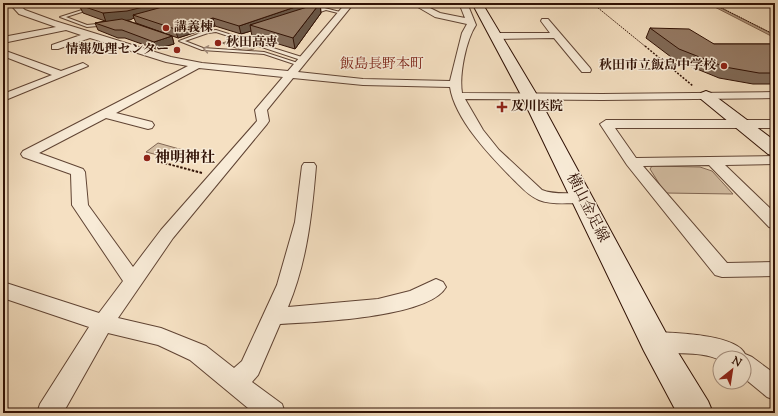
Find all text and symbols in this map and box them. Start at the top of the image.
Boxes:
place label: 講義棟 [174,19,213,37]
marker: 講義棟 [161,23,171,33]
place label: 秋田高専 [226,34,278,52]
marker: 秋田高専 [213,38,223,48]
place label: 情報処理センター [66,41,169,59]
marker: 情報処理センター [172,45,182,55]
one-way arrow [203,46,209,54]
district label: 飯島長野本町 [340,55,424,75]
place label: 秋田市立飯島中学校 [599,57,717,75]
marker: 秋田市立飯島中学校 [719,61,729,71]
place label: 及川医院 [511,98,563,116]
marker: 及川医院 [496,101,508,113]
place label: 神明神社 [155,148,215,169]
marker: 神明神社 [142,153,152,163]
street label: 横山金足線 [561,170,613,246]
north arrow [712,350,752,390]
text: N [728,353,744,371]

